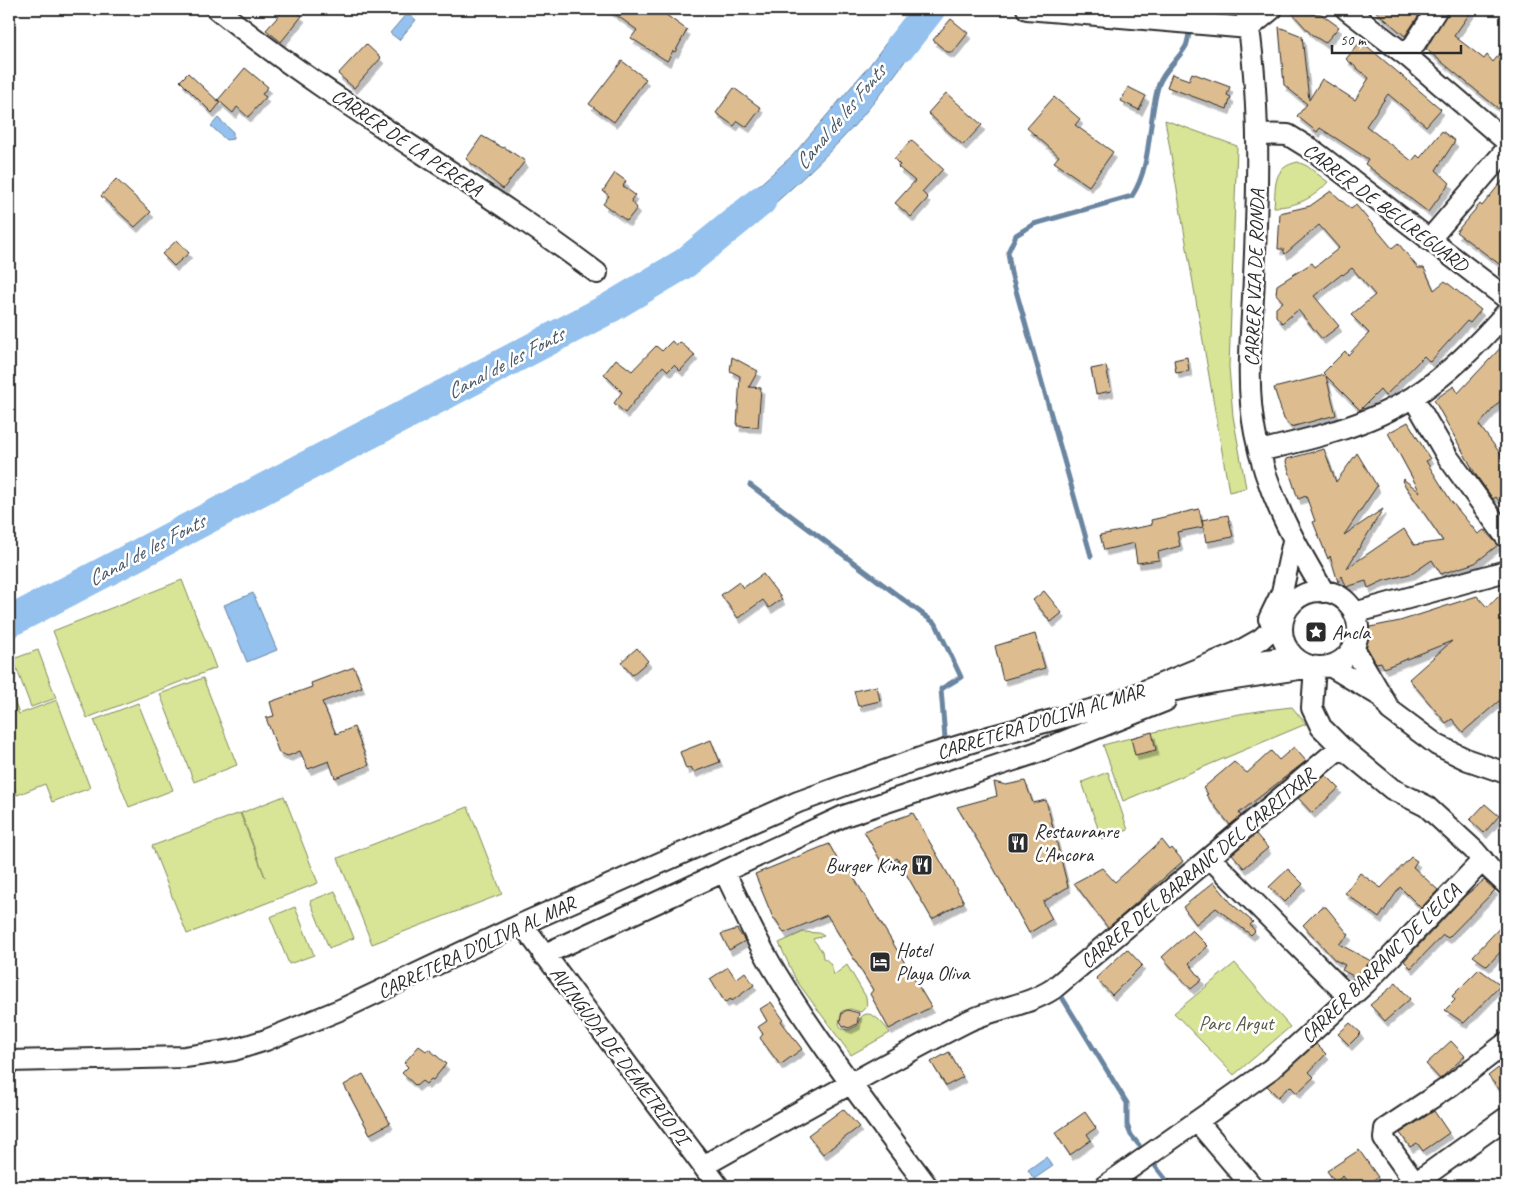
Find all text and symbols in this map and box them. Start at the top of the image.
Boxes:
scale bar [1332,22,1461,54]
text: 50 m [1340,31,1367,50]
water label: Canal de les Fonts [789,57,894,175]
street label: CARRER DE LA PERERA [327,83,487,202]
street label: CARRER DE BELLREGUARD [1298,137,1475,279]
street label: CARRER VIA DE RONDA [1239,188,1270,367]
water label: Canal de les Fonts [442,320,571,405]
water label: Canal de les Fonts [83,507,212,592]
place icon: Ancla [1304,620,1328,644]
place label: Ancla [1332,620,1371,645]
street label: CARRETERA D'OLIVA AL MAR [934,677,1149,765]
street label: CARRER DEL BARRANC DEL CARRITXAR [1075,761,1321,974]
place label: Restauranre L'Ancora [1034,819,1120,867]
restaurant icon: Restauranre L'Ancora [1006,831,1030,855]
place label: Burger King [826,853,908,878]
restaurant icon: Burger King [910,853,934,877]
street label: CARRER BARRANC DE L'ELCA [1295,878,1466,1049]
street label: CARRETERA D’OLIVA AL MAR [373,890,581,1004]
place label: Hotel Playa Oliva [896,938,971,986]
hotel icon: Hotel Playa Oliva [868,950,892,974]
street label: AVINGUDA DE DEMETRIO PI [544,961,698,1153]
park label: Parc Argut [1199,1011,1276,1036]

